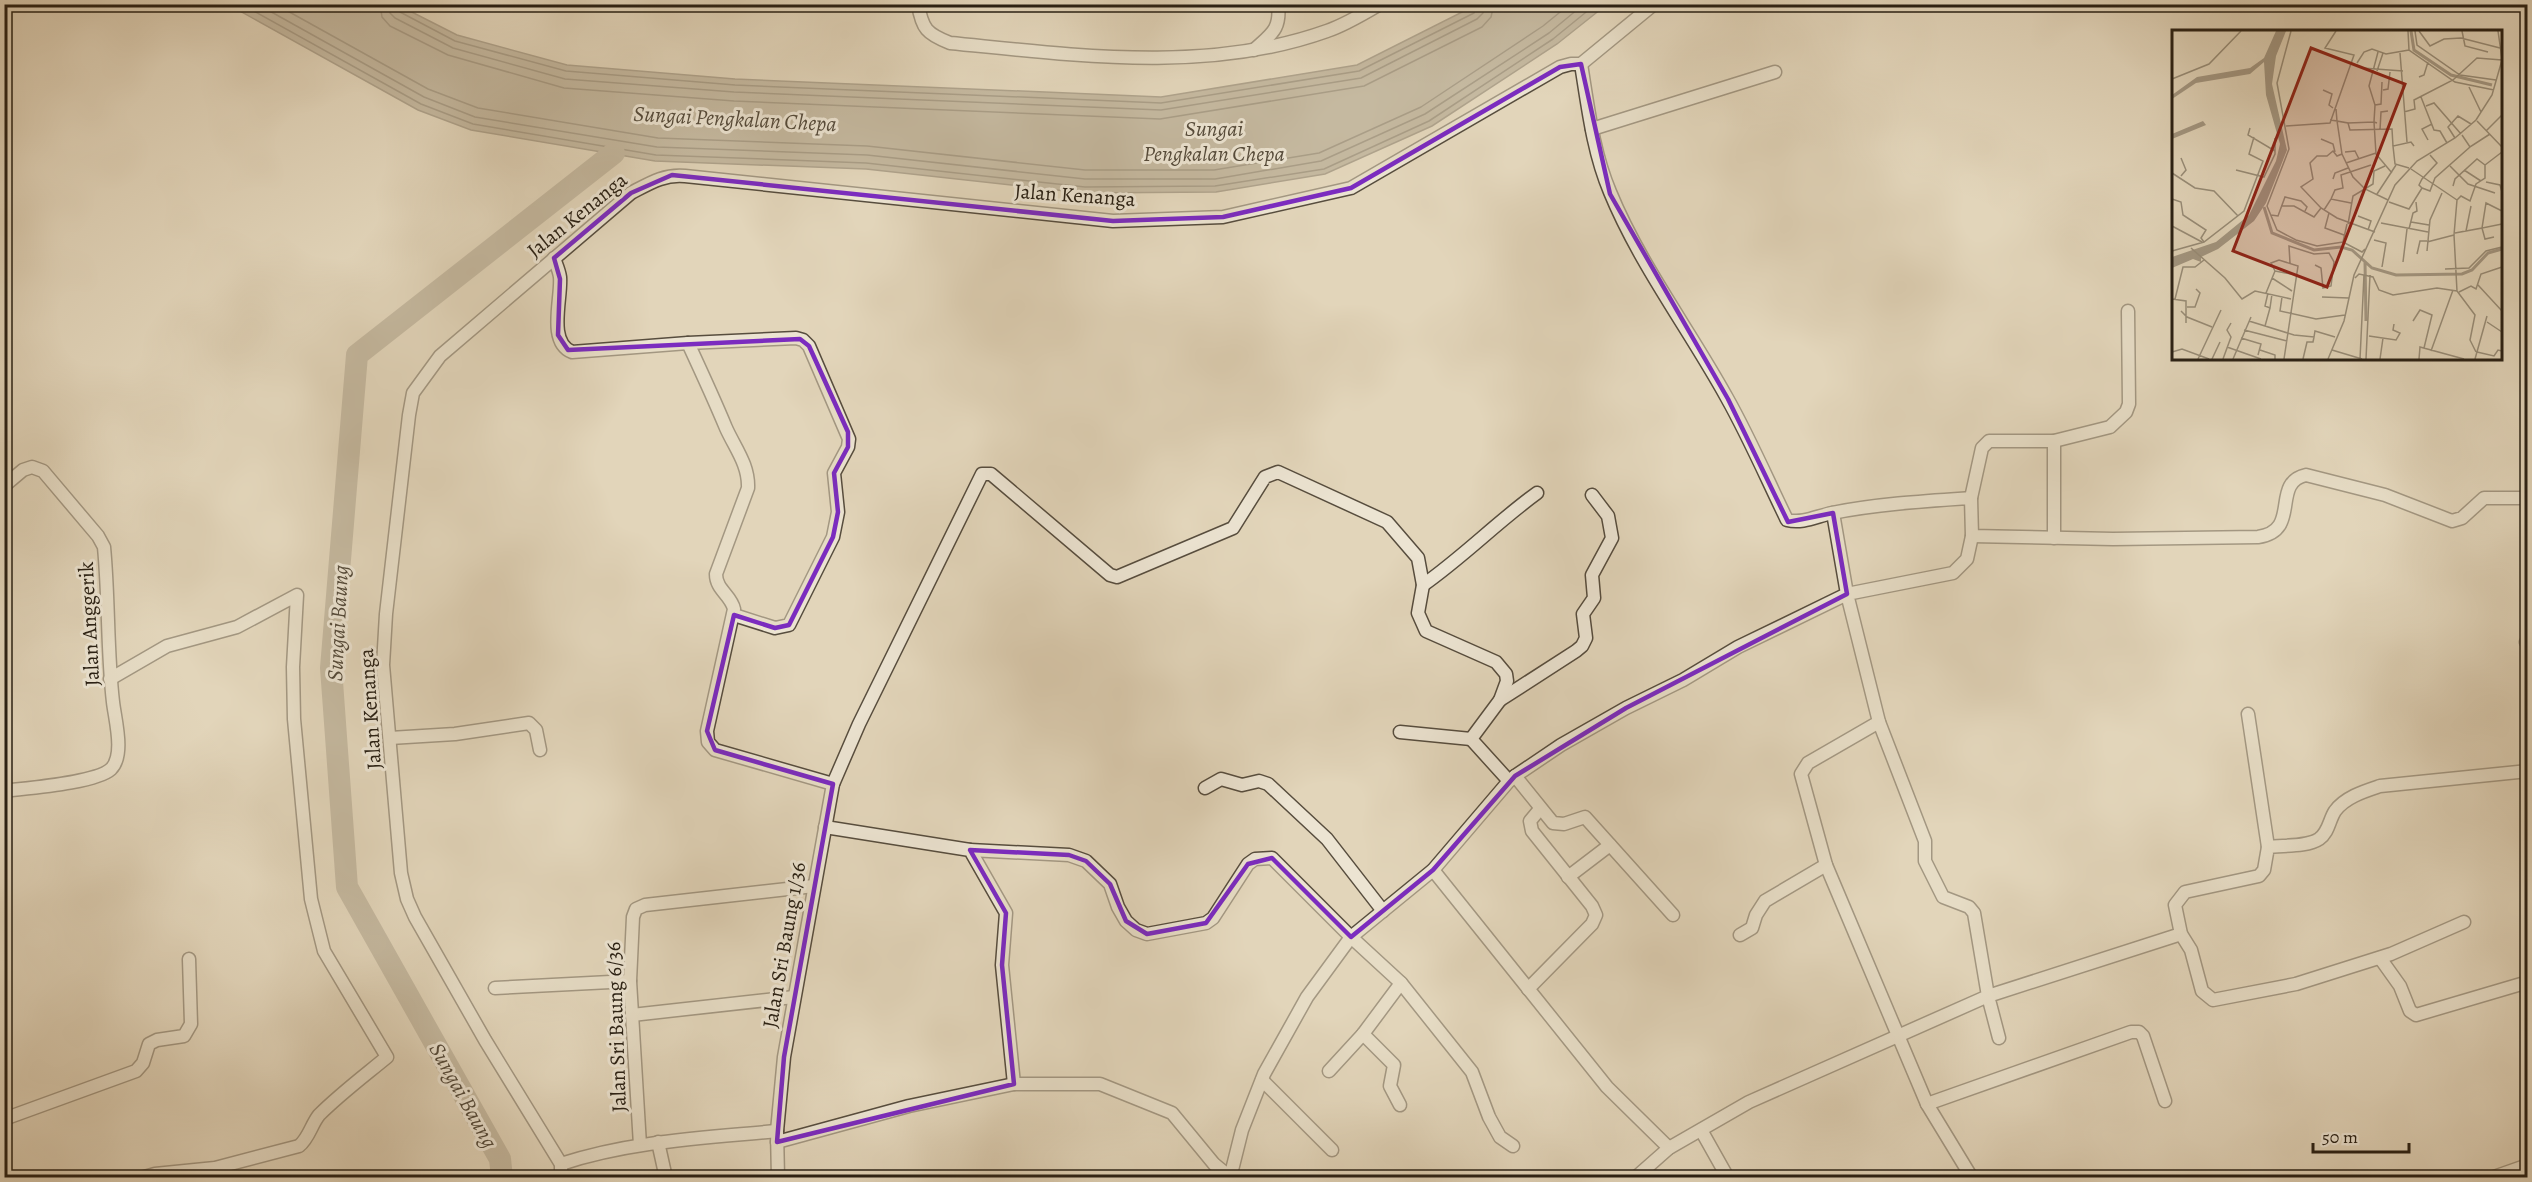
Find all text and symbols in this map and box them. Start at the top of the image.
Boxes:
inset map [2172,30,2502,360]
water label: Sungai Pengkalan Chepa [633,99,837,139]
water label: Sungai Pengkalan Chepa [1143,114,1285,169]
street label: Jalan Kenanga [521,166,633,264]
street label: Jalan Kenanga [1013,177,1137,213]
street label: Jalan Anggerik [72,560,106,687]
water label: Sungai Baung [320,564,356,682]
street label: Jalan Kenanga [352,647,388,771]
street label: Jalan Sri Baung 1/36 [756,860,812,1030]
street label: Jalan Sri Baung 6/36 [599,941,633,1113]
water label: Sungai Baung [422,1037,505,1154]
scale bar [2313,1116,2409,1154]
text: 50 m [2322,1125,2358,1149]

